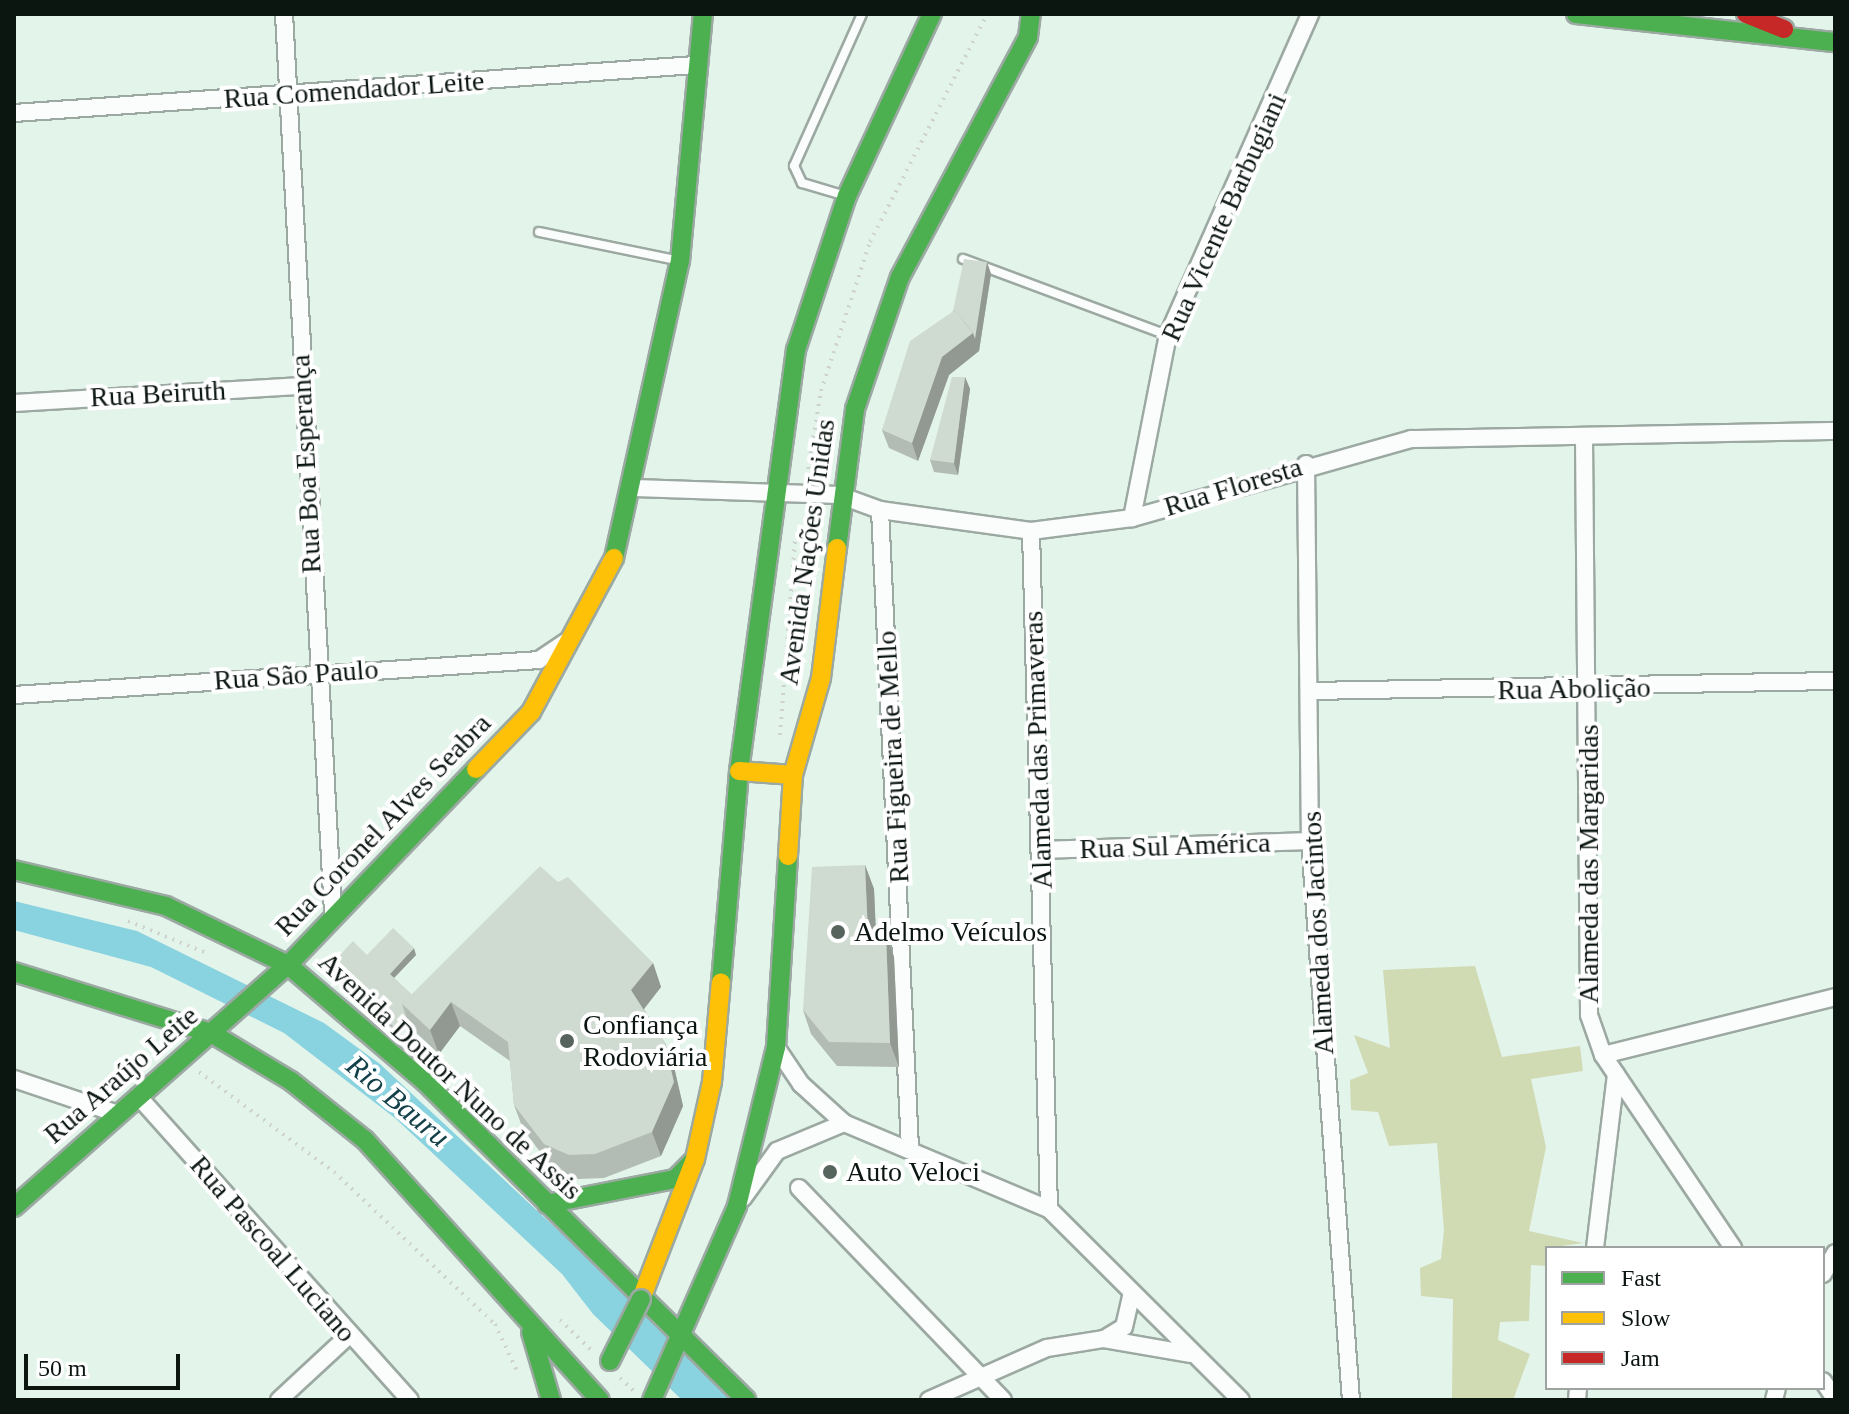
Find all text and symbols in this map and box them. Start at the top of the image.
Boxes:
street label: Rua Comendador Leite [223,64,485,116]
street label: Rua Vicente Barbugiani [1154,87,1294,347]
street label: Rua Boa Esperança [283,354,329,574]
street label: Rua Beiruth [89,374,227,414]
street label: Avenida Nações Unidas [772,417,842,687]
street label: Rua Floresta [1160,450,1306,524]
street label: Alameda das Primaveras [1016,610,1060,890]
street label: Rua Figueira de Mello [870,630,916,884]
street label: Rua São Paulo [213,652,379,698]
street label: Rua Abolição [1496,671,1652,707]
street label: Rua Coronel Alves Seabra [267,706,499,944]
street label: Alameda das Margaridas [1572,724,1606,1004]
street label: Alameda dos Jacintos [1295,810,1341,1056]
street label: Rua Sul América [1078,826,1272,866]
place label: Adelmo Veículos [854,915,1048,949]
marker: Adelmo Veículos [829,923,847,941]
street label: Avenida Doutor Nuno de Assis [311,945,589,1207]
street label: Rua Araújo Leite [37,999,205,1151]
place label: Confiança Rodoviária [583,1008,707,1074]
marker: Confiança Rodoviária [558,1032,576,1050]
water label: Rio Bauru [339,1047,457,1155]
street label: Rua Pascoal Luciano [183,1149,363,1349]
place label: Auto Veloci [846,1155,981,1189]
marker: Auto Veloci [821,1163,839,1181]
legend [1545,1246,1825,1390]
text: Fast [1621,1265,1661,1291]
text: Slow [1621,1305,1670,1331]
scale bar [28,1338,184,1388]
text: Jam [1621,1345,1660,1371]
text: 50 m [38,1355,87,1381]

